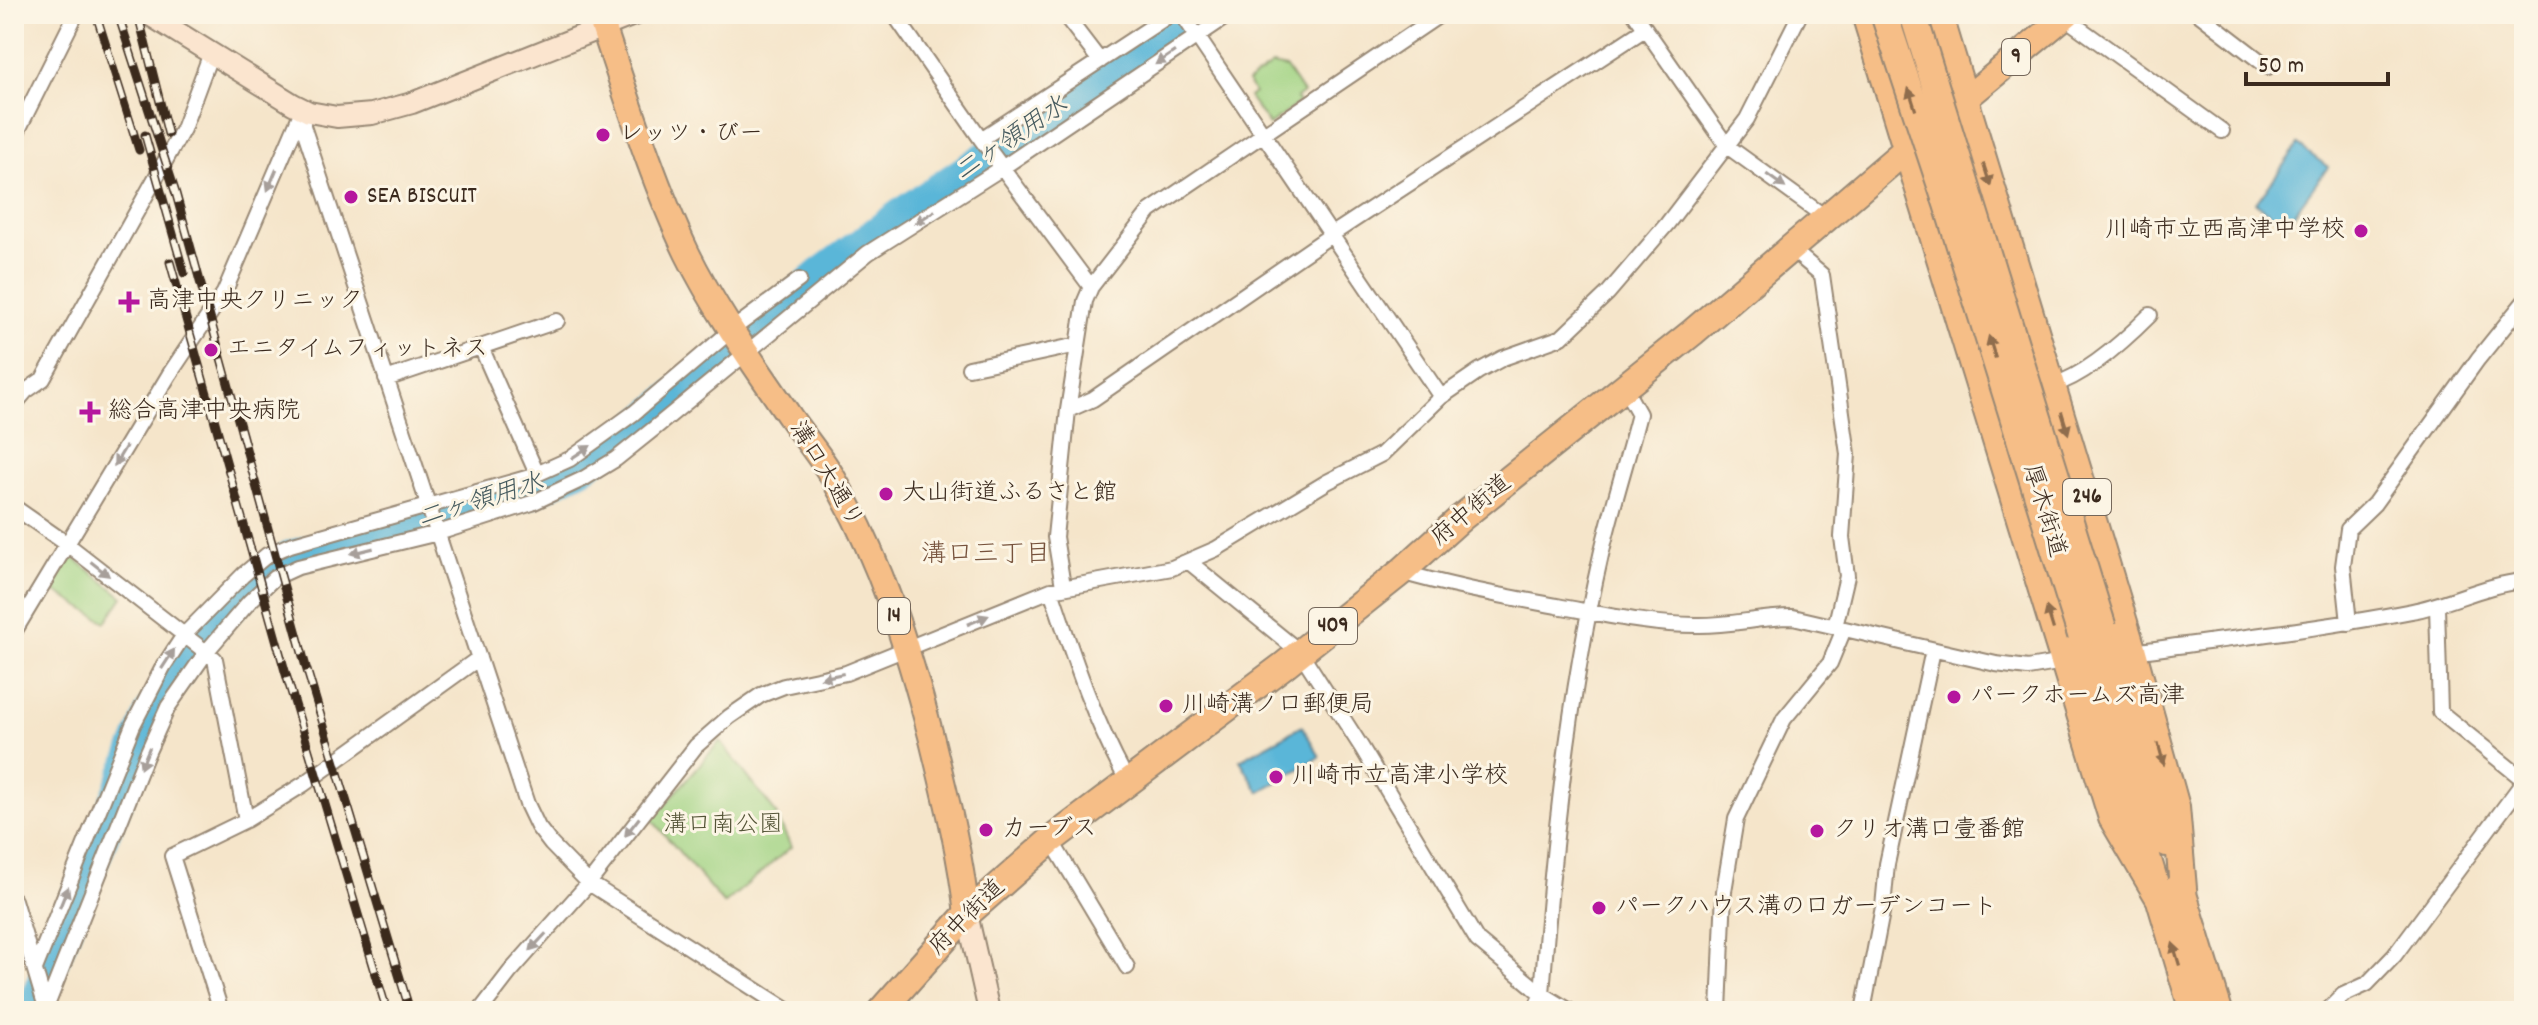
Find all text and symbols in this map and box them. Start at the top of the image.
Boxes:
scale bar [2246,36,2388,86]
road number: 9 [2002,39,2030,75]
one-way arrow [1155,50,1176,65]
text: 50 m [2258,50,2304,84]
one-way arrow [1906,87,1918,111]
water label: 二ヶ領用水 [948,88,1076,192]
place label: レッツ・びー [619,118,763,152]
marker: レッツ・びー [594,126,612,144]
one-way arrow [1982,163,1994,187]
one-way arrow [266,169,279,192]
one-way arrow [1765,173,1787,189]
place label: SEA BISCUIT [367,180,477,214]
marker: SEA BISCUIT [342,188,360,206]
one-way arrow [914,209,936,223]
place label: 川崎市立西高津中学校 [2105,214,2345,248]
marker: 川崎市立西高津中学校 [2352,222,2370,240]
place label: 高津中央クリニック [147,285,363,319]
marker: 高津中央クリニック [118,291,140,313]
place label: エニタイムフィットネス [227,333,488,367]
one-way arrow [1985,334,1998,358]
marker: エニタイムフィットネス [202,341,220,359]
place label: 総合高津中央病院 [108,395,300,429]
marker: 総合高津中央病院 [79,401,101,423]
one-way arrow [2059,412,2072,436]
street label: 溝口大通り [780,415,870,535]
one-way arrow [113,445,127,467]
one-way arrow [570,445,591,460]
street label: 厚木街道 [2013,460,2073,562]
water label: 二ヶ領用水 [413,465,549,539]
street label: 府中街道 [1424,467,1520,555]
place label: 大山街道ふるさと館 [902,477,1117,511]
road number: 246 [2063,479,2111,515]
marker: 大山街道ふるさと館 [877,485,895,503]
district label: 溝口三丁目 [921,537,1051,574]
one-way arrow [349,545,374,558]
one-way arrow [90,561,110,577]
road number: 14 [878,598,910,634]
one-way arrow [2043,605,2056,629]
road number: 409 [1309,608,1357,644]
one-way arrow [966,614,990,627]
one-way arrow [161,649,176,670]
one-way arrow [819,670,844,683]
place label: パークホームズ高津 [1970,680,2185,714]
marker: パークホームズ高津 [1945,688,1963,706]
place label: 川崎溝ノ口郵便局 [1182,689,1374,723]
marker: 川崎溝ノ口郵便局 [1157,697,1175,715]
one-way arrow [2155,741,2167,766]
one-way arrow [139,746,152,770]
place label: 川崎市立高津小学校 [1292,760,1508,794]
marker: 川崎市立高津小学校 [1267,768,1285,786]
park label: 溝口南公園 [663,809,783,843]
place label: カーブス [1002,813,1097,847]
place label: クリオ溝口壹番館 [1833,814,2025,848]
one-way arrow [624,817,640,837]
marker: カーブス [977,821,995,839]
marker: クリオ溝口壹番館 [1808,822,1826,840]
street label: 府中街道 [922,872,1014,964]
one-way arrow [57,885,70,909]
place label: パークハウス溝の口ガーデンコート [1615,891,1997,925]
marker: パークハウス溝の口ガーデンコート [1590,899,1608,917]
one-way arrow [530,932,548,951]
one-way arrow [2169,942,2182,966]

